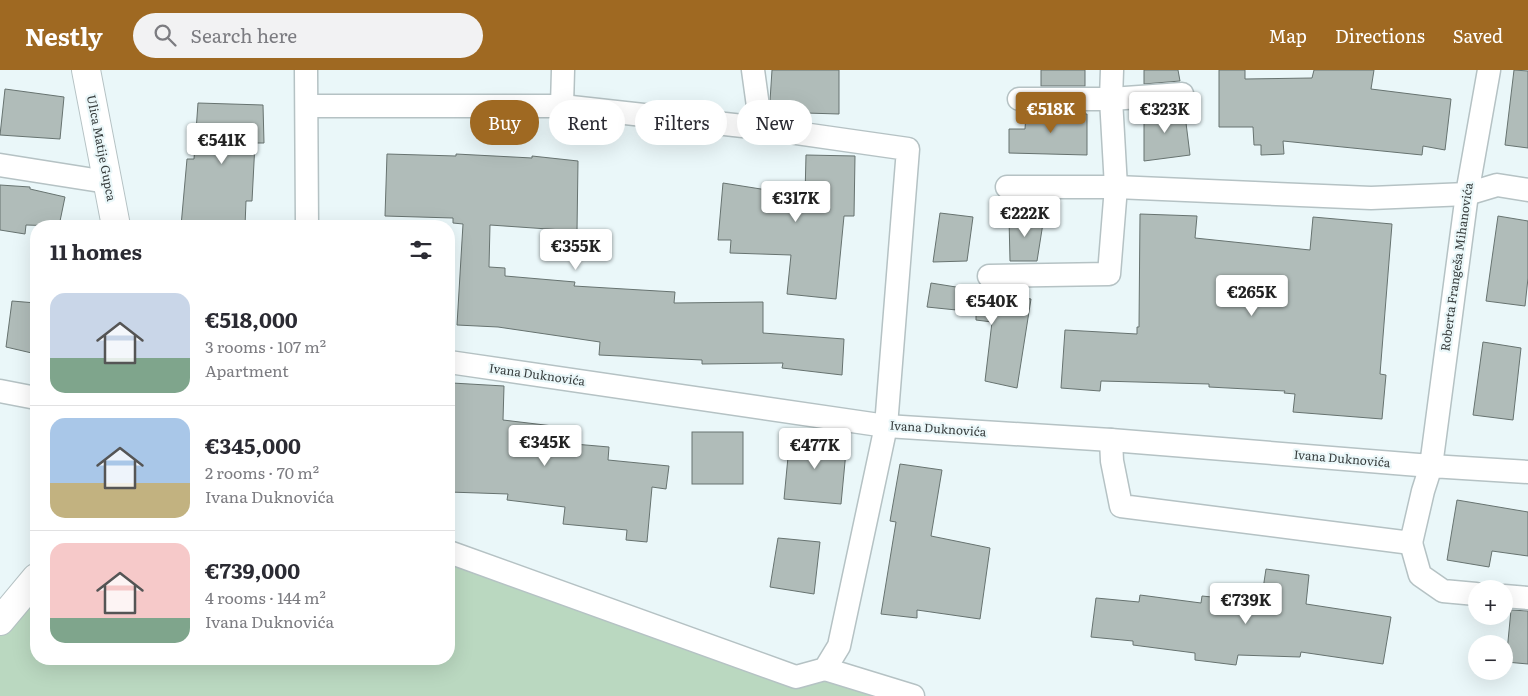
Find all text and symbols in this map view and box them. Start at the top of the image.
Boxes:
search box [133,13,483,58]
text: Nestly [25,18,103,53]
icon: search [151,21,179,49]
text: Search here [191,21,297,49]
text: Map [1269,22,1307,49]
text: Directions [1335,22,1425,49]
text: Saved [1453,22,1503,49]
pin: €518K [1016,92,1086,134]
pin: €323K [1130,92,1200,134]
street label: Ulica Matije Gupca [83,93,121,203]
text: €518K [1027,96,1075,120]
text: €323K [1140,96,1190,120]
chip: Buy [470,100,539,145]
chip: Rent [549,100,625,145]
chip: Filters [635,100,727,145]
chip: New [737,100,812,145]
pin: €541K [187,122,257,165]
text: €541K [198,127,246,151]
pin: €317K [761,180,831,223]
street label: Roberta Frangeša Mihanovića [1435,181,1477,352]
text: €317K [772,185,820,209]
pin: €222K [990,196,1060,238]
text: €222K [1000,200,1050,224]
pin: €355K [541,228,611,271]
text: €355K [551,233,601,257]
text: 11 homes [50,235,142,266]
icon: filters [407,236,435,264]
pin: €265K [1217,274,1287,317]
text: €265K [1227,279,1277,303]
pin: €540K [957,284,1027,326]
text: €540K [966,288,1018,312]
text: €518,000 [205,303,298,334]
icon: home [90,313,150,373]
text: 3 rooms · 107 m² [205,334,326,358]
text: Apartment [205,358,289,382]
street label: Ivana Duknovića [488,358,587,390]
street label: Ivana Duknovića [889,416,988,440]
pin: €345K [510,424,580,467]
pin: €477K [780,428,850,470]
text: €345,000 [205,429,301,460]
text: €345K [520,429,570,453]
text: €477K [790,432,840,456]
icon: home [90,438,150,498]
street label: Ivana Duknovića [1293,445,1392,471]
text: 2 rooms · 70 m² [205,460,319,484]
text: Ivana Duknovića [205,484,334,508]
text: €739,000 [205,554,300,585]
icon: home [90,563,150,623]
map controls [1468,580,1513,680]
button: + [1468,580,1513,625]
pin: €739K [1211,582,1281,625]
text: 4 rooms · 144 m² [205,585,326,609]
text: €739K [1221,587,1271,611]
text: Ivana Duknovića [205,609,334,633]
button: − [1468,635,1513,680]

